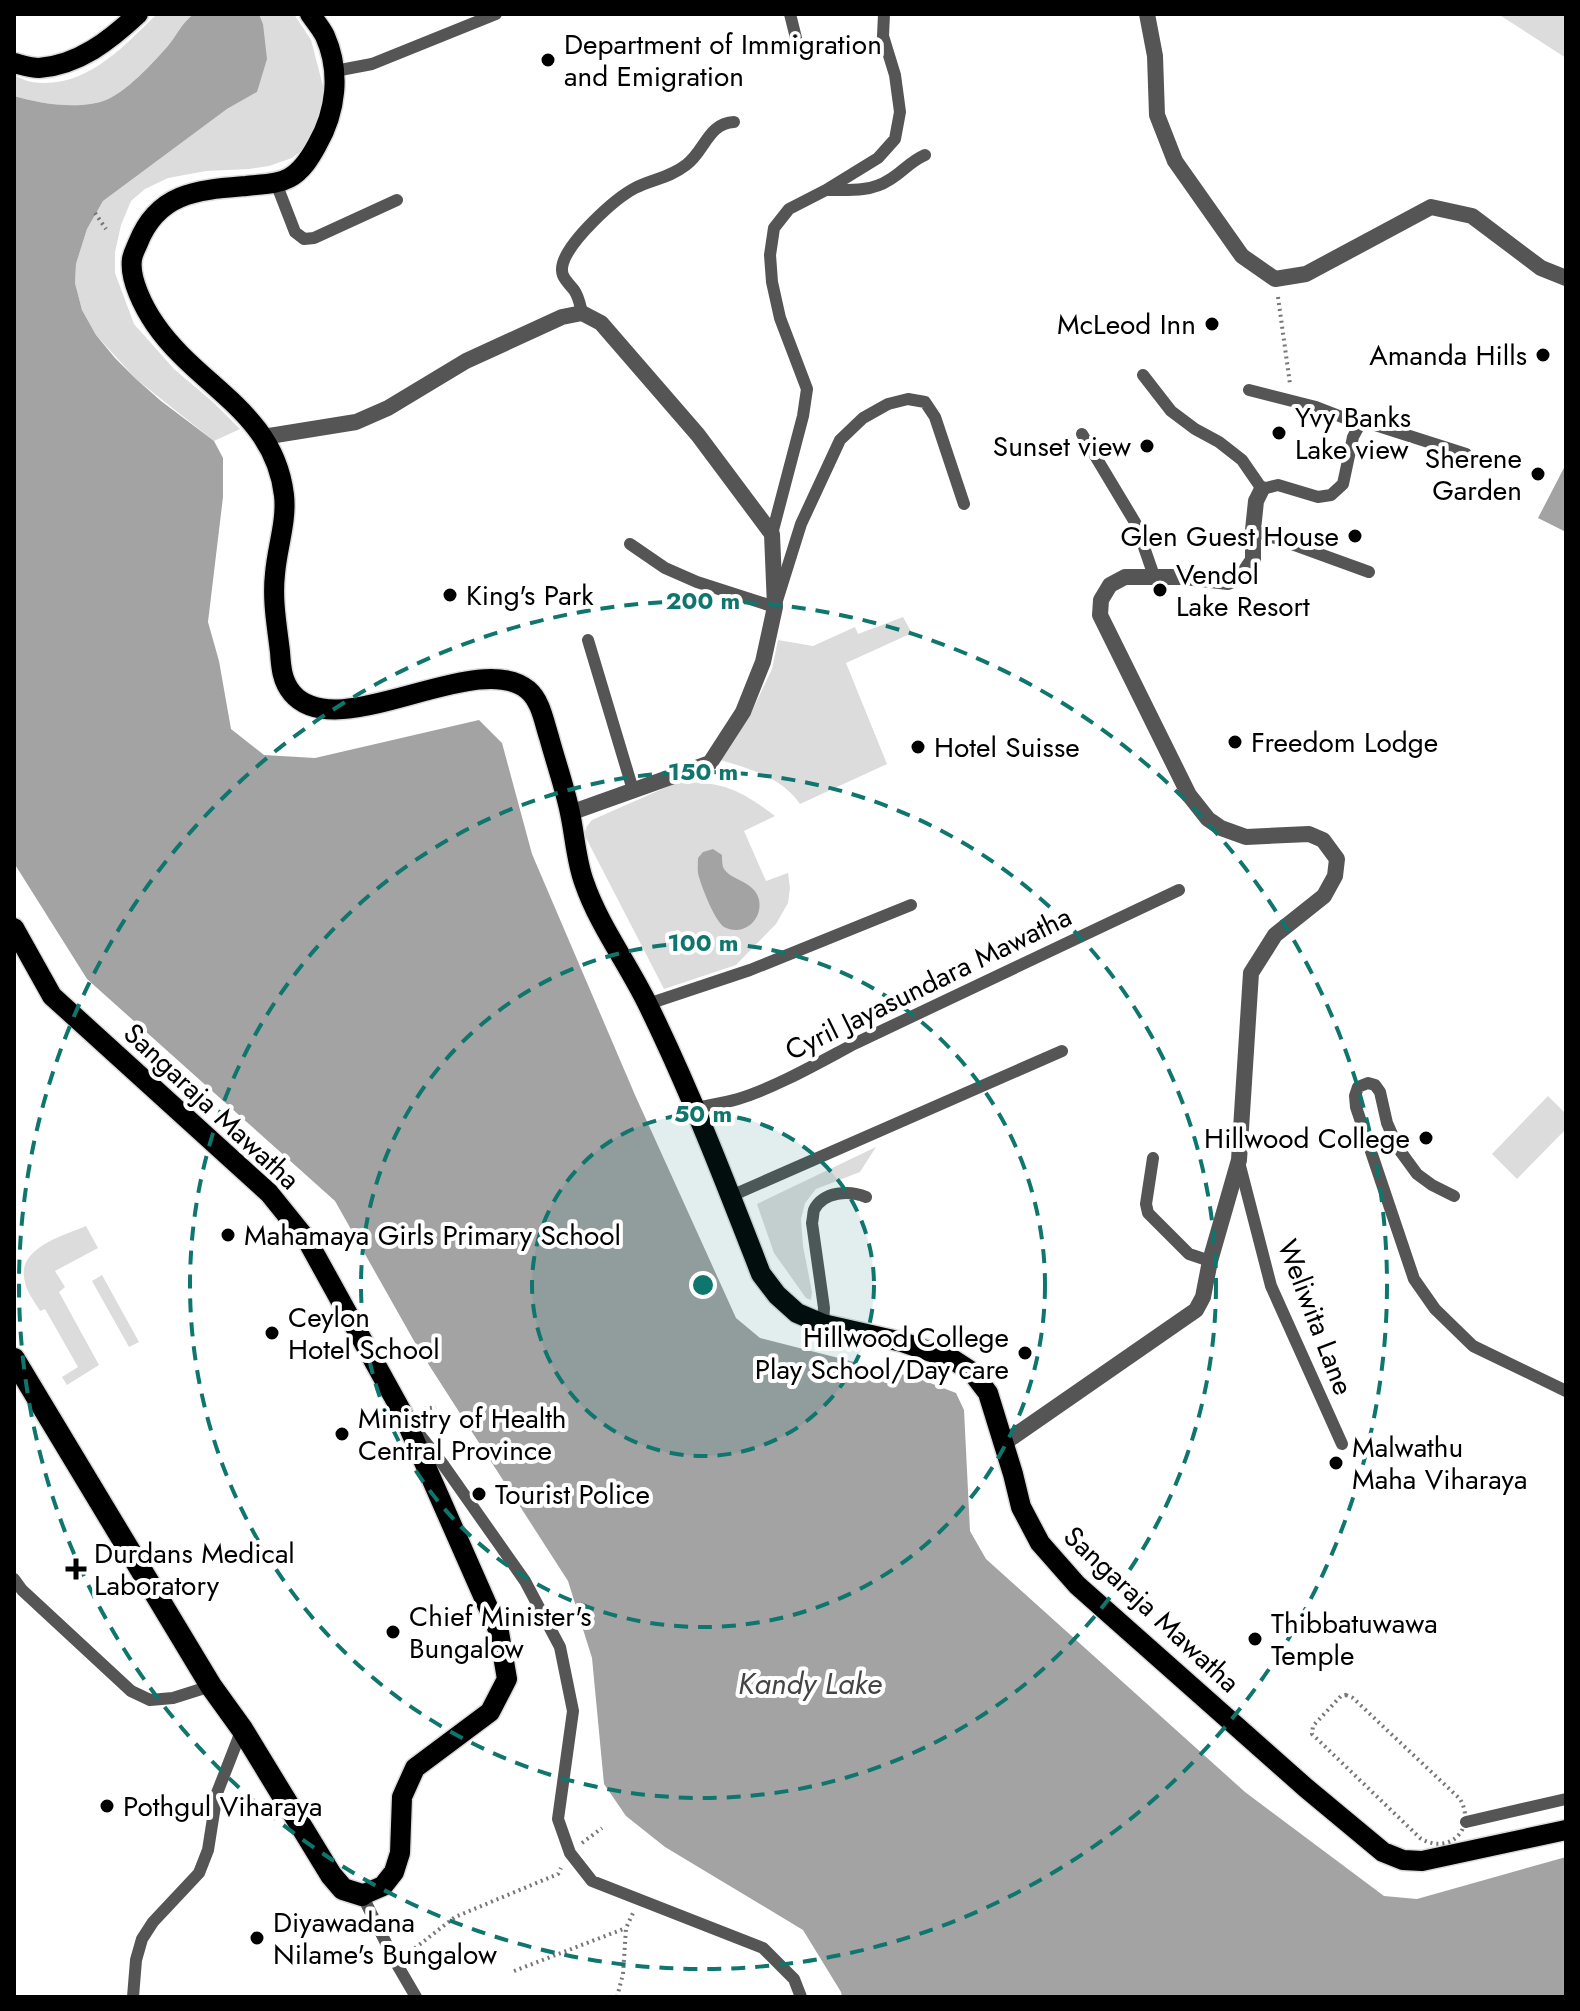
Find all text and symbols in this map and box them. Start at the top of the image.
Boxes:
place label: Department of Immigration and Emigration [564,24,882,97]
marker: Department of Immigration and Emigration [539,51,557,69]
place label: McLeod Inn [1057,304,1196,345]
marker: McLeod Inn [1203,315,1221,333]
place label: Amanda Hills [1369,335,1527,376]
marker: Amanda Hills [1534,346,1552,364]
place label: Yvy Banks Lake view [1295,397,1411,470]
marker: Yvy Banks Lake view [1270,424,1288,442]
place label: Sunset view [993,426,1131,467]
marker: Sunset view [1138,437,1156,455]
place label: Sherene Garden [1425,438,1522,511]
marker: Sherene Garden [1529,465,1547,483]
place label: Glen Guest House [1120,516,1339,557]
marker: Glen Guest House [1346,527,1364,545]
place label: Vendol Lake Resort [1176,554,1310,627]
place label: King's Park [466,575,594,616]
marker: Vendol Lake Resort [1151,581,1169,599]
text: 200 m [666,583,740,618]
marker: King's Park [441,586,459,604]
place label: Freedom Lodge [1251,722,1438,763]
place label: Hotel Suisse [934,727,1080,768]
marker: Freedom Lodge [1226,733,1244,751]
marker: Hotel Suisse [909,738,927,756]
text: 150 m [668,754,738,789]
street label: Cyril Jayasundara Mawatha [778,896,1078,1071]
text: 100 m [668,925,738,960]
street label: Sangaraja Mawatha [114,1014,309,1199]
text: 50 m [674,1096,732,1131]
place label: Hillwood College [1204,1118,1410,1159]
marker: Hillwood College [1417,1129,1435,1147]
place label: Mahamaya Girls Primary School [244,1215,621,1256]
marker: Mahamaya Girls Primary School [219,1226,237,1244]
street label: Weliwita Lane [1267,1233,1364,1401]
centre of rings [689,1271,717,1299]
place label: Ceylon Hotel School [288,1297,440,1370]
place label: Hillwood College Play School/Day care [755,1317,1009,1390]
marker: Ceylon Hotel School [263,1324,281,1342]
marker: Hillwood College Play School/Day care [1016,1344,1034,1362]
place label: Ministry of Health Central Province [358,1398,567,1471]
marker: Ministry of Health Central Province [333,1425,351,1443]
place label: Malwathu Maha Viharaya [1352,1427,1527,1500]
marker: Malwathu Maha Viharaya [1327,1454,1345,1472]
place label: Tourist Police [495,1474,650,1515]
marker: Tourist Police [470,1485,488,1503]
street label: Sangaraja Mawatha [1054,1517,1249,1702]
place label: Durdans Medical Laboratory [94,1533,295,1606]
marker: Durdans Medical Laboratory [65,1558,87,1580]
place label: Chief Minister's Bungalow [409,1596,591,1669]
place label: Thibbatuwawa Temple [1271,1603,1438,1676]
marker: Chief Minister's Bungalow [384,1623,402,1641]
marker: Thibbatuwawa Temple [1246,1630,1264,1648]
water label: Kandy Lake [738,1662,882,1705]
place label: Pothgul Viharaya [123,1786,322,1827]
marker: Pothgul Viharaya [98,1797,116,1815]
place label: Diyawadana Nilame's Bungalow [273,1902,497,1975]
marker: Diyawadana Nilame's Bungalow [248,1929,266,1947]

